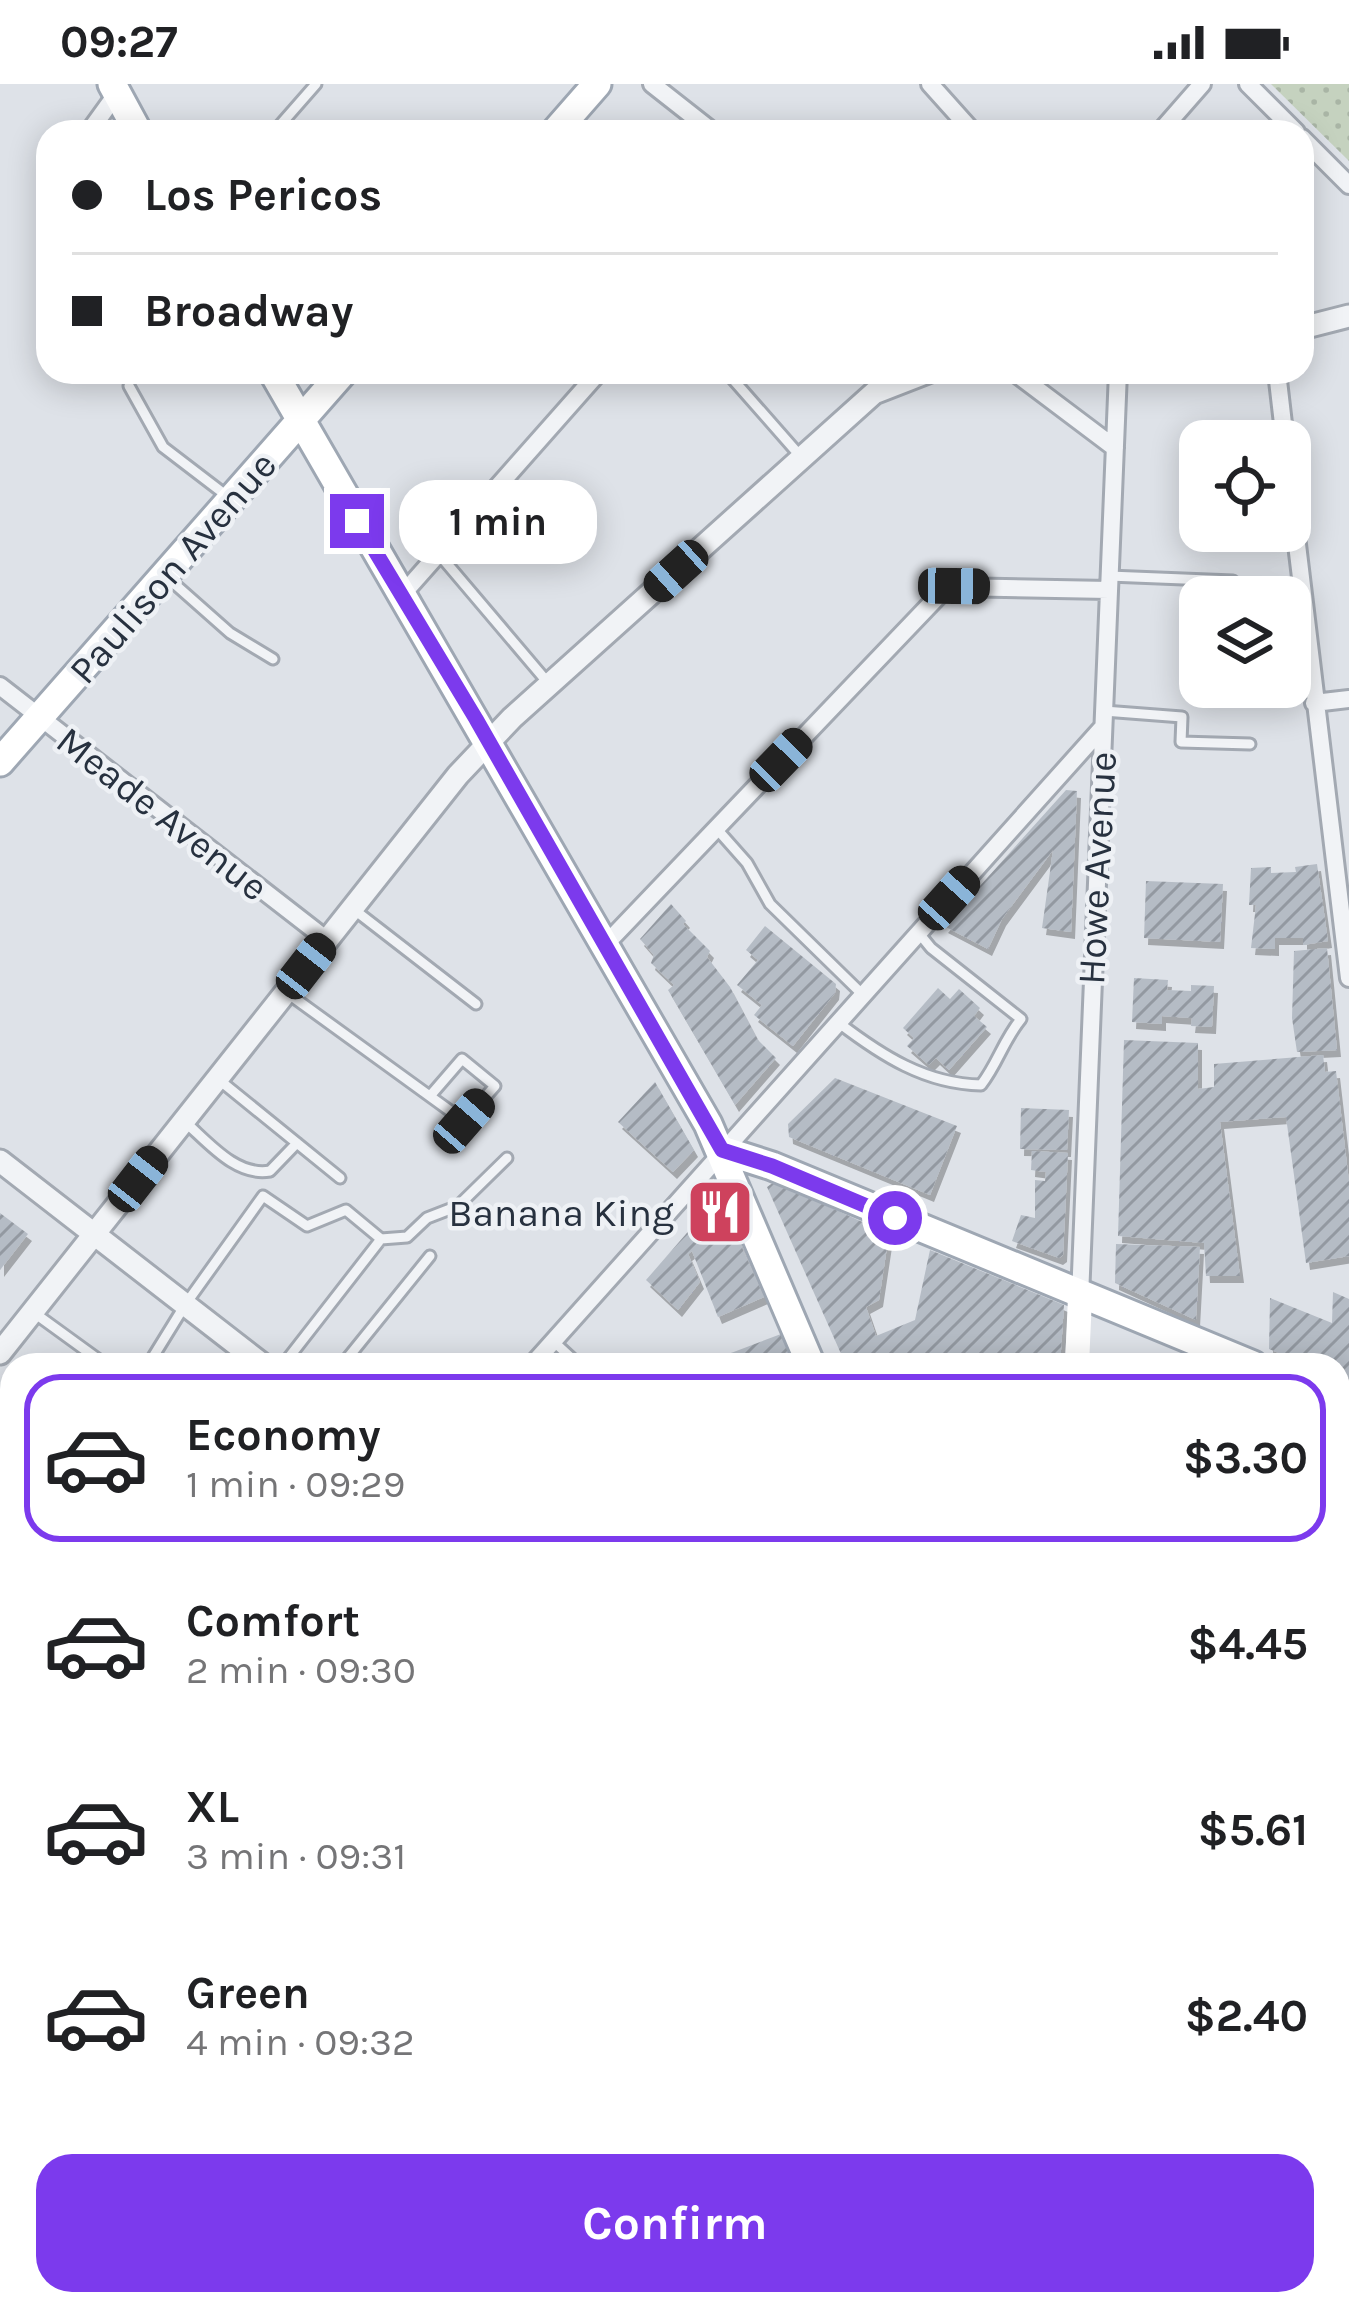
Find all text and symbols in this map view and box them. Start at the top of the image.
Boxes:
text: 09:27 [60,16,178,68]
text: Los Pericos [144,169,382,221]
text: Broadway [144,285,353,337]
map controls [1179,420,1311,708]
button: locate [1179,420,1311,552]
street label: Paulison Avenue [60,442,286,693]
callout: 1 min [399,479,597,563]
route end [330,494,384,548]
text: 1 min [449,499,547,545]
car [637,534,715,608]
car [918,567,990,605]
button: layers [1179,576,1311,708]
street label: Meade Avenue [48,717,277,910]
car [743,722,819,798]
street label: Howe Avenue [1068,750,1126,986]
car [912,859,986,937]
car [270,927,342,1005]
car [427,1082,501,1160]
car [102,1140,174,1218]
restaurant icon: Banana King [685,1177,755,1247]
place label: Banana King [448,1190,674,1236]
route start [868,1191,922,1245]
icon: car [42,1404,150,1512]
text: Economy [186,1409,381,1461]
text: $3.30 [1183,1432,1308,1484]
text: 1 min · 09:29 [186,1461,405,1507]
icon: car [42,1590,150,1698]
text: Comfort [186,1595,360,1647]
text: $4.45 [1188,1618,1308,1670]
text: 2 min · 09:30 [186,1647,416,1693]
icon: car [42,1776,150,1884]
text: XL [186,1781,239,1833]
text: $5.61 [1198,1804,1308,1856]
text: 3 min · 09:31 [186,1833,406,1879]
icon: car [42,1962,150,2070]
text: Green [186,1967,310,2019]
text: $2.40 [1185,1990,1308,2042]
text: 4 min · 09:32 [186,2019,415,2065]
button: Confirm [36,2154,1314,2292]

